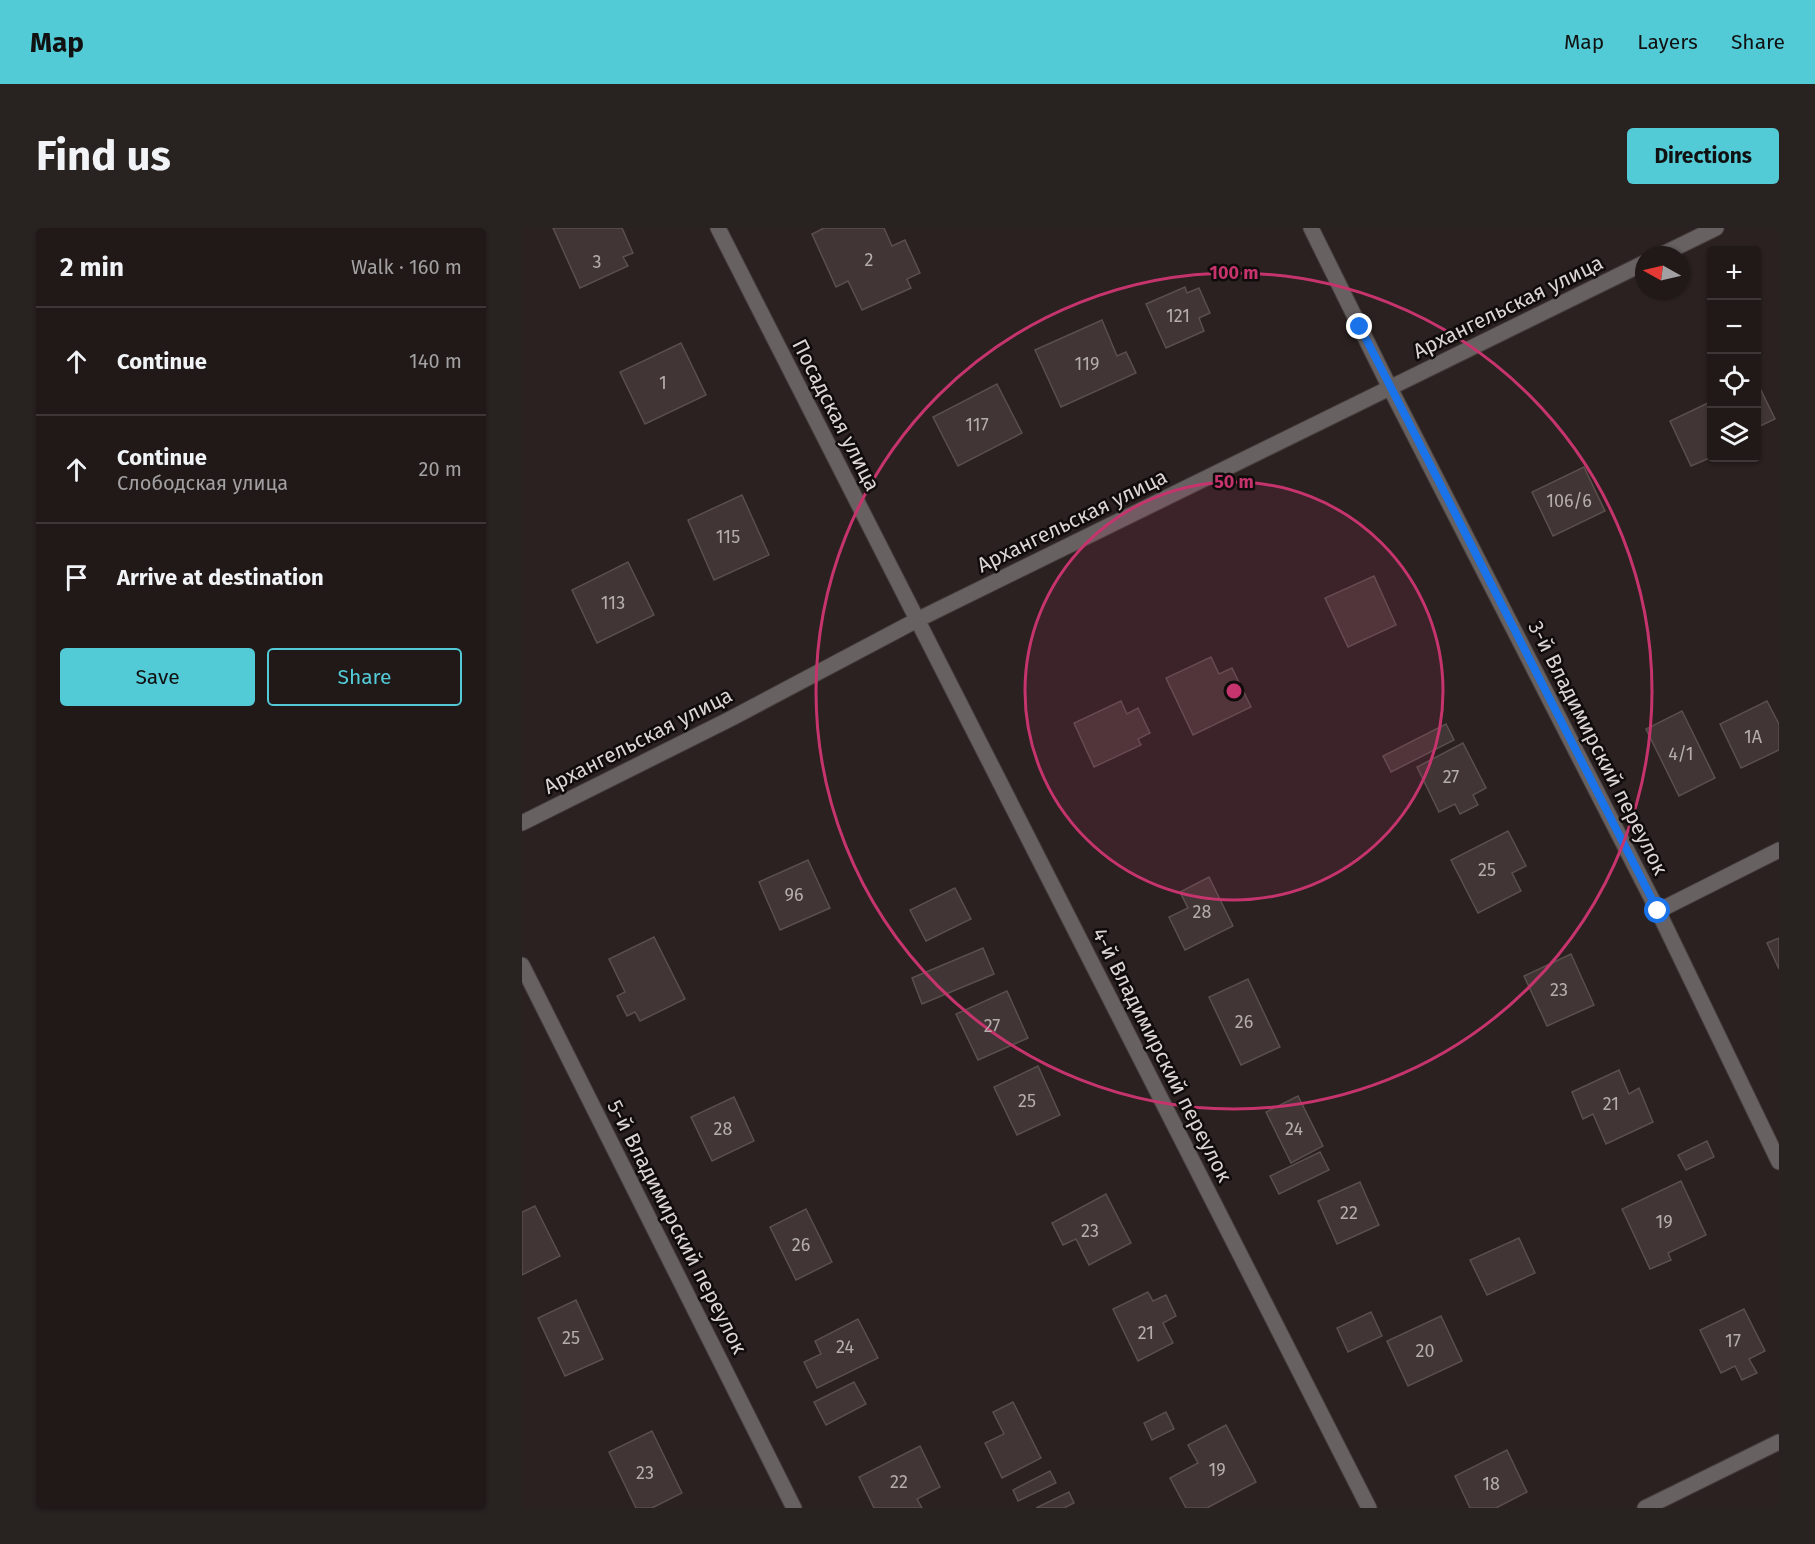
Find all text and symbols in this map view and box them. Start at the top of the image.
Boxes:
text: Map [30,26,84,59]
text: Map [1564,29,1604,55]
text: Layers [1637,29,1698,55]
text: Share [1731,29,1785,55]
button: Directions [1627,128,1779,184]
text: Find us [36,131,171,181]
north arrow [1635,246,1689,300]
map controls [1707,246,1761,462]
button: + [1707,246,1761,300]
house number: 2 [865,249,874,271]
street label: Архангельская улица [1409,250,1607,364]
house number: 3 [593,251,601,273]
text: 2 min [60,252,124,283]
text: Walk · 160 m [351,255,462,279]
text: 100 m [1210,262,1258,284]
button: − [1707,300,1761,354]
house number: 121 [1166,305,1190,327]
route end [1346,313,1372,339]
street label: Посадская улица [786,335,886,495]
icon: ahead [60,345,93,378]
text: Continue [117,348,207,375]
text: 140 m [409,349,462,373]
house number: 119 [1075,353,1099,375]
button: locate [1707,354,1761,408]
house number: 1 [659,372,667,394]
button: layers [1707,408,1761,462]
house number: 117 [965,414,989,436]
text: Continue [117,444,207,471]
icon: ahead [60,453,93,486]
text: 20 m [419,457,462,481]
street label: Архангельская улица [973,464,1171,578]
text: Слободская улица [117,471,288,495]
text: 50 m [1214,471,1254,493]
house number: 106/6 [1546,490,1592,512]
house number: 115 [716,526,740,548]
icon: arrive [60,561,93,594]
text: Arrive at destination [117,564,324,591]
house number: 113 [601,592,625,614]
street label: 3-й Владимирский переулок [1522,617,1674,879]
button: Save [60,648,255,706]
button: Share [267,648,462,706]
centre of rings [1224,681,1244,701]
street label: Архангельская улица [539,682,737,800]
house number: 1А [1744,726,1763,748]
house number: 4/1 [1668,743,1694,765]
house number: 27 [1443,766,1459,788]
house number: 25 [1478,859,1496,881]
house number: 96 [784,884,804,906]
route start [1644,897,1670,923]
house number: 28 [1193,901,1211,923]
street label: 4-й Владимирский переулок [1086,923,1238,1187]
house number: 23 [1550,979,1568,1001]
house number: 26 [1235,1011,1253,1033]
house number: 27 [984,1015,1000,1037]
house number: 25 [1018,1090,1036,1112]
house number: 21 [1603,1093,1619,1115]
street label: 5-й Владимирский переулок [601,1096,753,1358]
house number: 28 [714,1118,732,1140]
house number: 24 [1285,1118,1303,1140]
house number: 22 [1340,1202,1358,1224]
house number: 19 [1655,1211,1673,1233]
house number: 23 [1081,1220,1099,1242]
house number: 26 [792,1234,810,1256]
house number: 21 [1138,1322,1154,1344]
house number: 25 [562,1327,580,1349]
house number: 17 [1725,1330,1741,1352]
house number: 24 [836,1336,854,1358]
house number: 20 [1416,1340,1434,1362]
house number: 19 [1208,1459,1226,1481]
house number: 23 [636,1462,654,1484]
house number: 22 [890,1471,908,1493]
house number: 18 [1482,1473,1500,1495]

